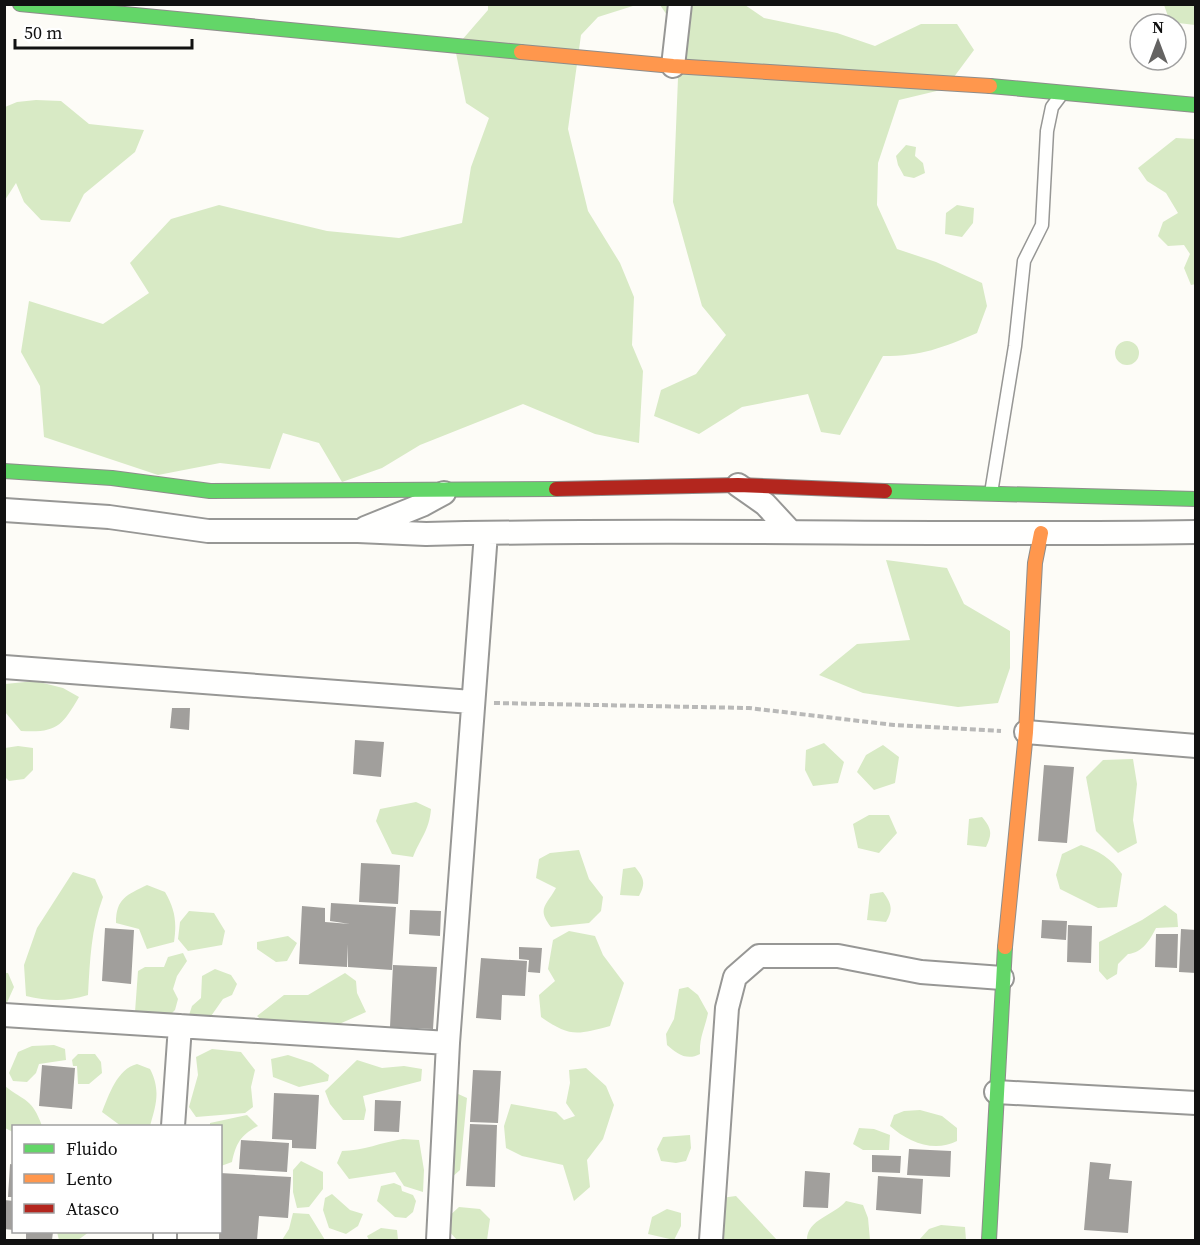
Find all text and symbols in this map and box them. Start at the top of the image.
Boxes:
scale bar [15,12,192,50]
north arrow [1128,12,1188,72]
text: N [1152,16,1164,38]
text: 50 m [24,20,62,45]
legend [12,1125,222,1233]
text: Fluido [66,1136,118,1161]
text: Lento [66,1166,113,1191]
text: Atasco [66,1196,119,1221]

